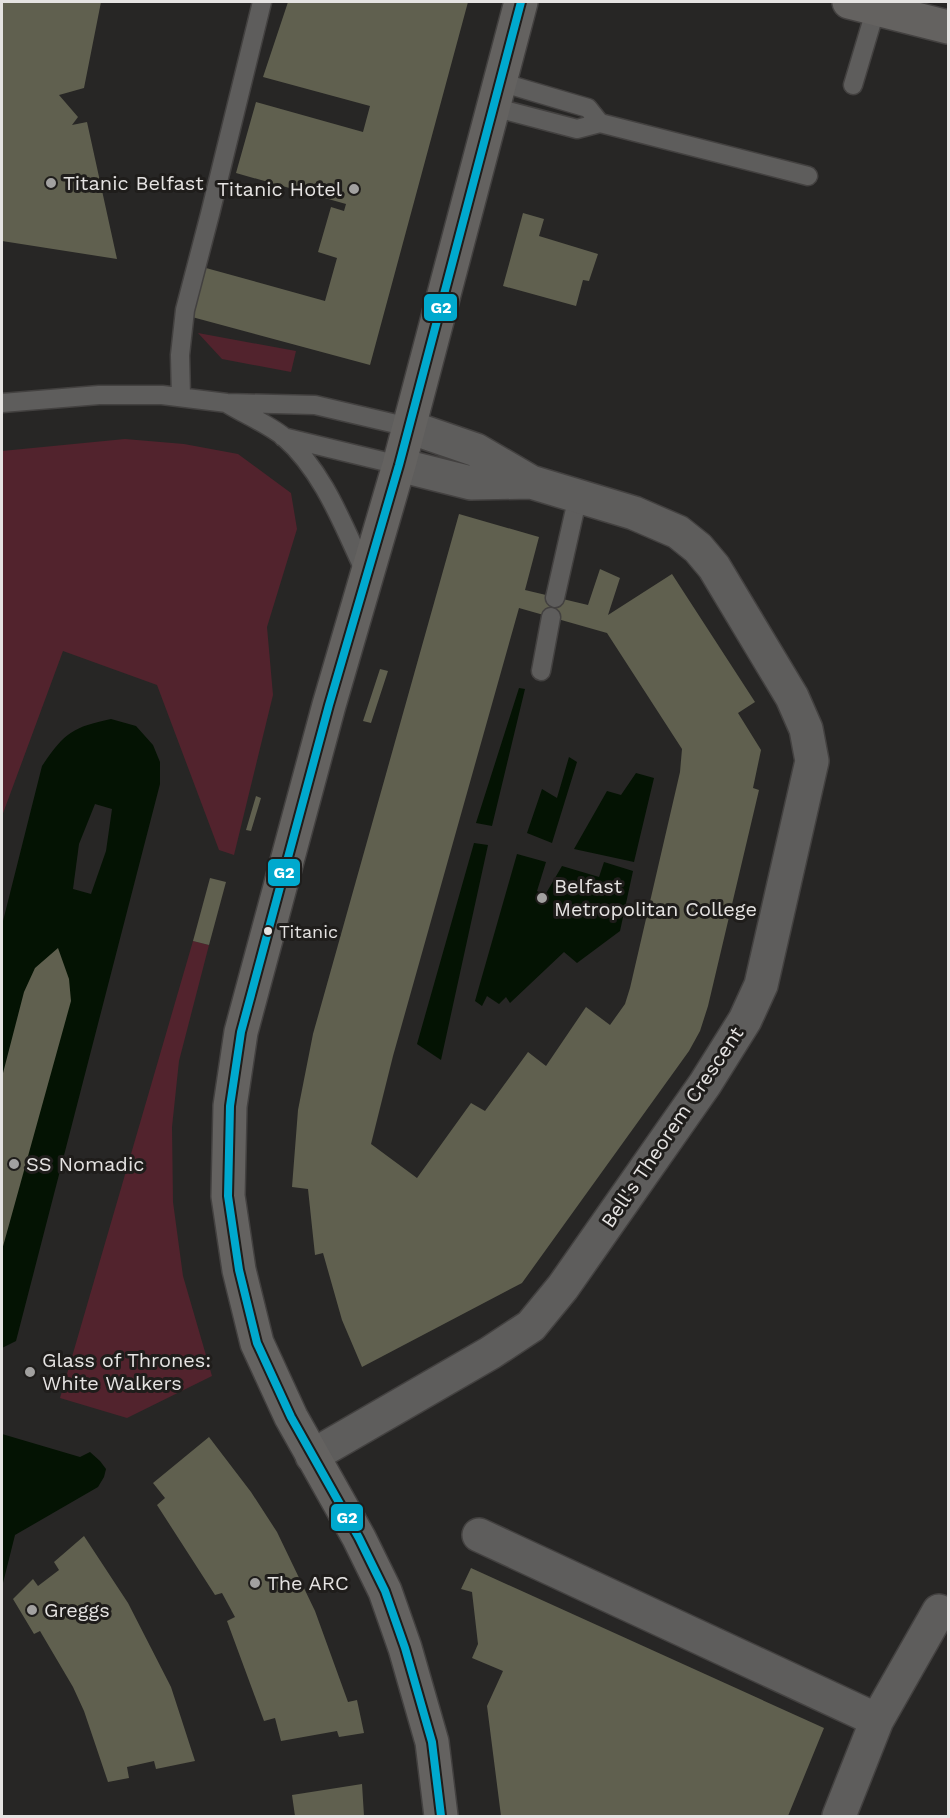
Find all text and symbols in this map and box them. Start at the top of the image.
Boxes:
place label: Titanic Belfast [63,171,204,195]
marker: Titanic Belfast [44,176,58,190]
place label: Titanic Hotel [217,177,342,201]
marker: Titanic Hotel [347,182,361,196]
line badge: G2 [423,293,458,322]
text: G2 [430,298,452,317]
line badge: G2 [267,858,301,887]
text: G2 [273,863,295,882]
place label: Belfast Metropolitan College [554,874,757,921]
marker: Belfast Metropolitan College [535,891,549,905]
place label: Titanic [279,921,338,942]
marker: Titanic [262,925,274,937]
street label: Bell's Theorem Crescent [596,1021,749,1232]
place label: SS Nomadic [26,1152,144,1176]
marker: SS Nomadic [7,1157,21,1171]
place label: Glass of Thrones: White Walkers [42,1348,211,1395]
marker: Glass of Thrones: White Walkers [23,1365,37,1379]
line badge: G2 [330,1503,364,1532]
text: G2 [336,1508,358,1527]
place label: The ARC [267,1571,349,1595]
marker: The ARC [248,1576,262,1590]
place label: Greggs [44,1598,110,1622]
marker: Greggs [25,1603,39,1617]

